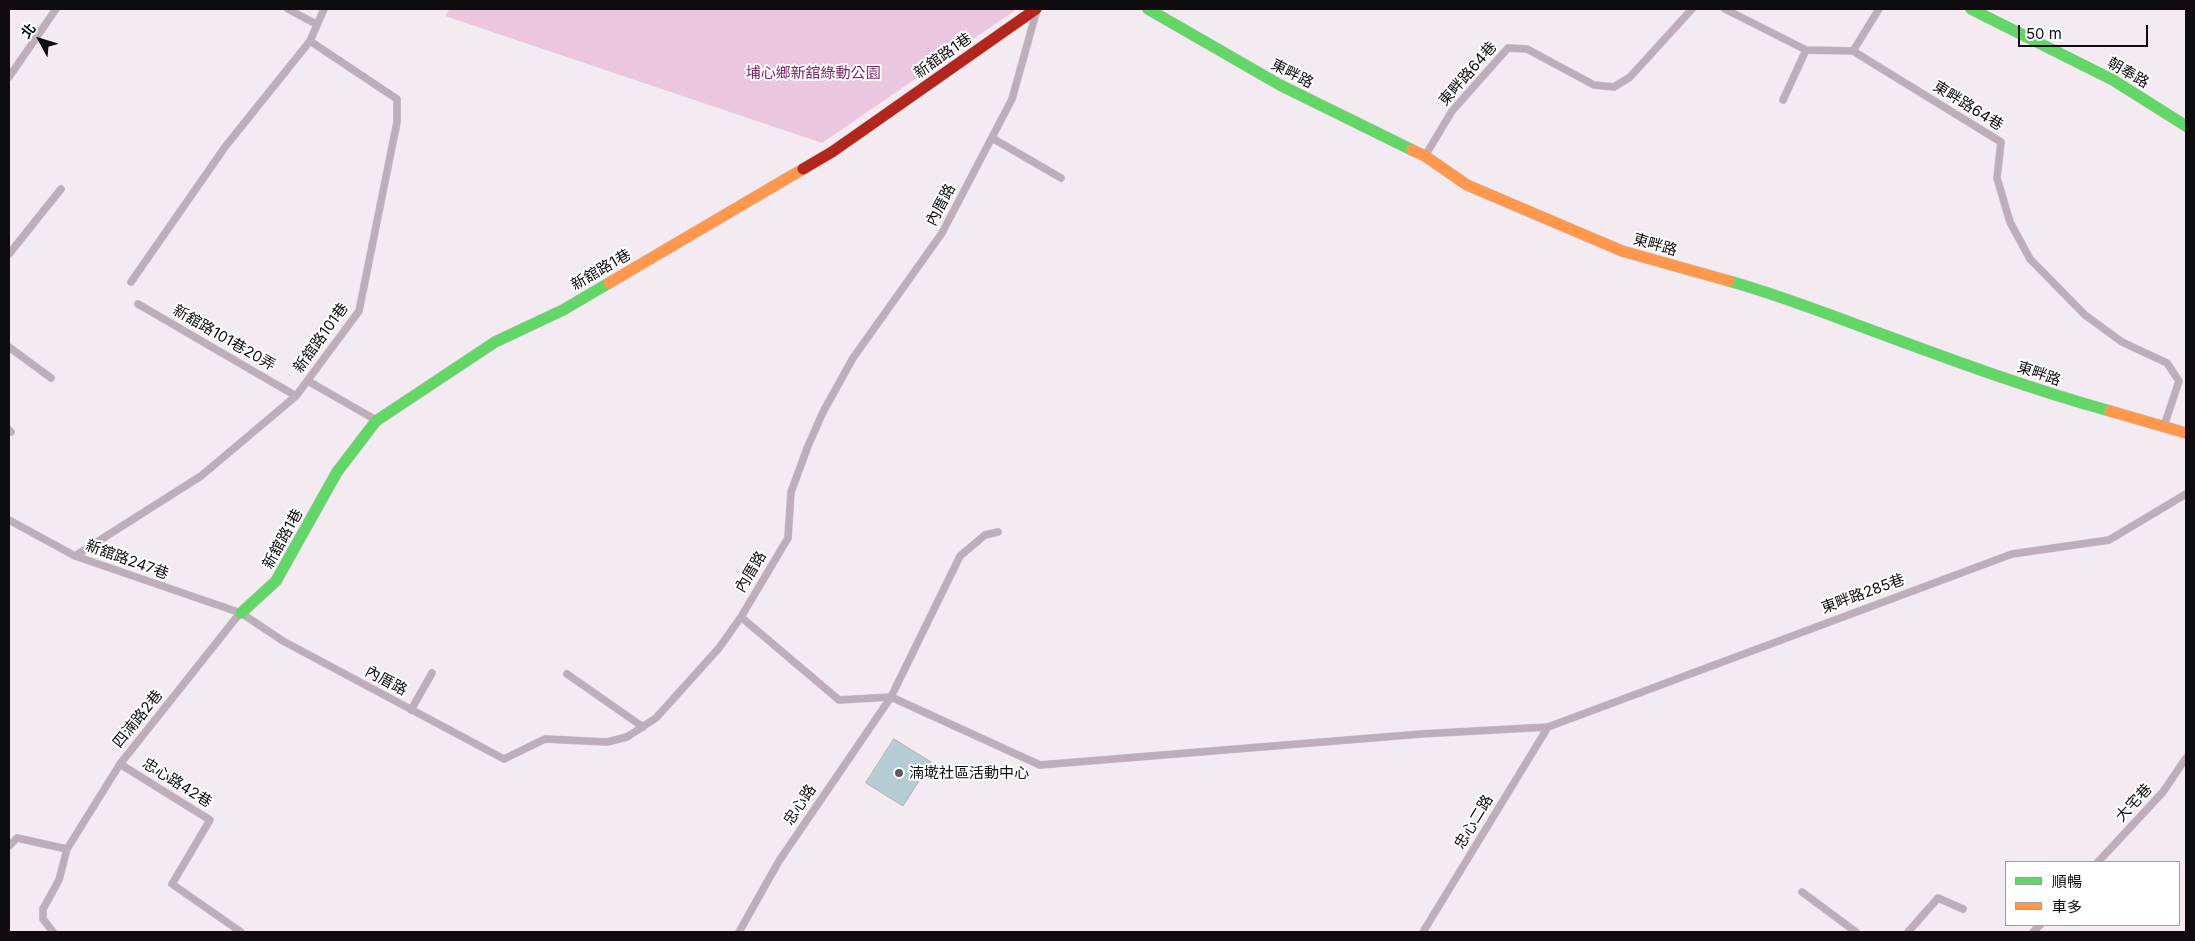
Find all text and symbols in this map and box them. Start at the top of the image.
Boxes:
north arrow [15,15,65,65]
scale bar [2020,15,2150,47]
text: 北 [17,19,39,41]
text: 50 m [2026,24,2062,43]
street label: 新舘路1巷 [911,30,975,82]
street label: 東畔路64巷 [1435,38,1501,110]
street label: 朝奉路 [2104,54,2152,92]
street label: 東畔路 [1268,56,1316,92]
park label: 埔心鄉新舘綠動公園 [746,64,880,82]
street label: 東畔路64巷 [1930,77,2006,135]
street label: 內厝路 [922,181,960,229]
street label: 東畔路 [1631,230,1679,260]
street label: 新舘路1巷 [568,246,634,294]
street label: 新舘路101巷 [290,300,352,376]
street label: 新舘路101巷20弄 [170,301,278,375]
street label: 東畔路 [2015,358,2063,390]
street label: 新舘路1巷 [259,506,307,572]
street label: 新舘路247巷 [83,537,171,583]
street label: 內厝路 [732,548,770,596]
street label: 東畔路285巷 [1819,571,1907,617]
street label: 內厝路 [362,662,410,700]
street label: 四湳路2巷 [109,686,167,752]
street label: 忠心路42巷 [139,754,215,812]
place label: 湳墘社區活動中心 [909,764,1029,782]
marker: 湳墘社區活動中心 [893,767,905,779]
street label: 大宅巷 [2112,780,2156,826]
street label: 忠心路 [780,781,820,829]
street label: 忠心二路 [1451,792,1497,852]
legend [2005,861,2180,926]
text: 順暢 [2052,872,2082,891]
text: 車多 [2052,897,2082,916]

